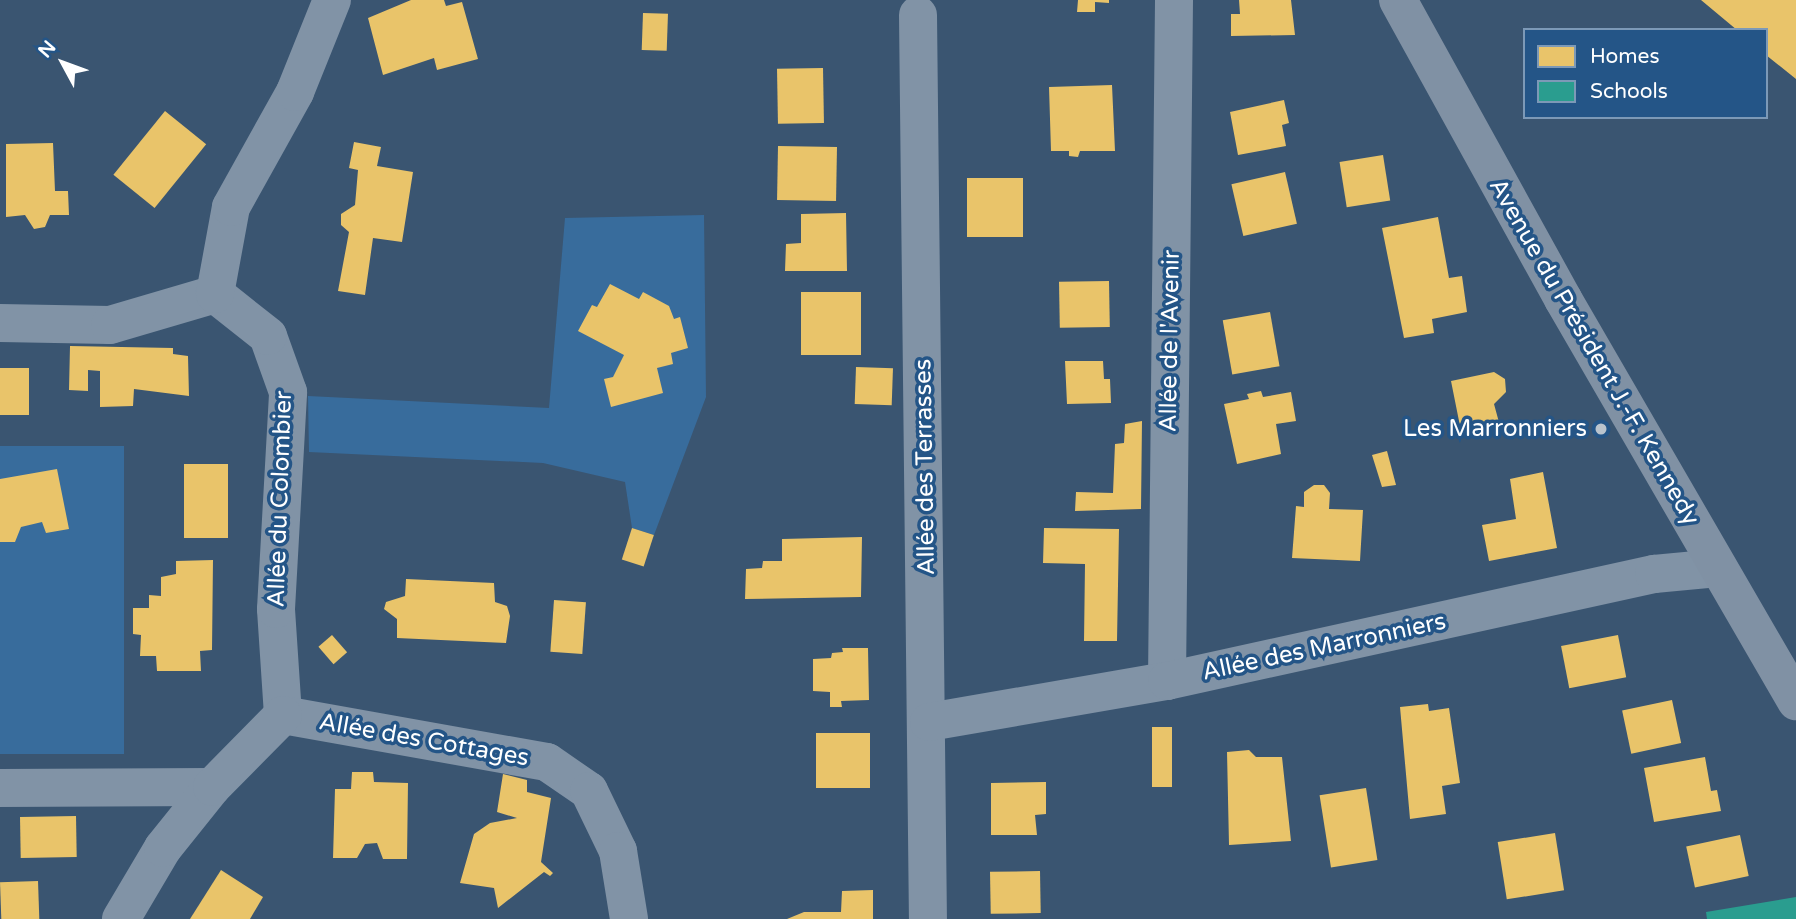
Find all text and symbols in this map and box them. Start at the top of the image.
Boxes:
north arrow [28,28,98,98]
legend [1523,28,1768,119]
text: N [34,36,60,62]
text: Homes [1590,44,1660,69]
text: Schools [1590,79,1668,104]
street label: Avenue du Président J.-F. Kennedy [1483,174,1705,530]
street label: Allée de l'Avenir [1154,250,1186,432]
street label: Allée des Terrasses [909,359,941,575]
street label: Allée du Colombier [262,390,298,608]
place label: Les Marronniers [1403,415,1587,443]
marker: Les Marronniers [1593,421,1609,437]
street label: Allée des Marronniers [1200,607,1448,687]
street label: Allée des Cottages [317,707,531,773]

